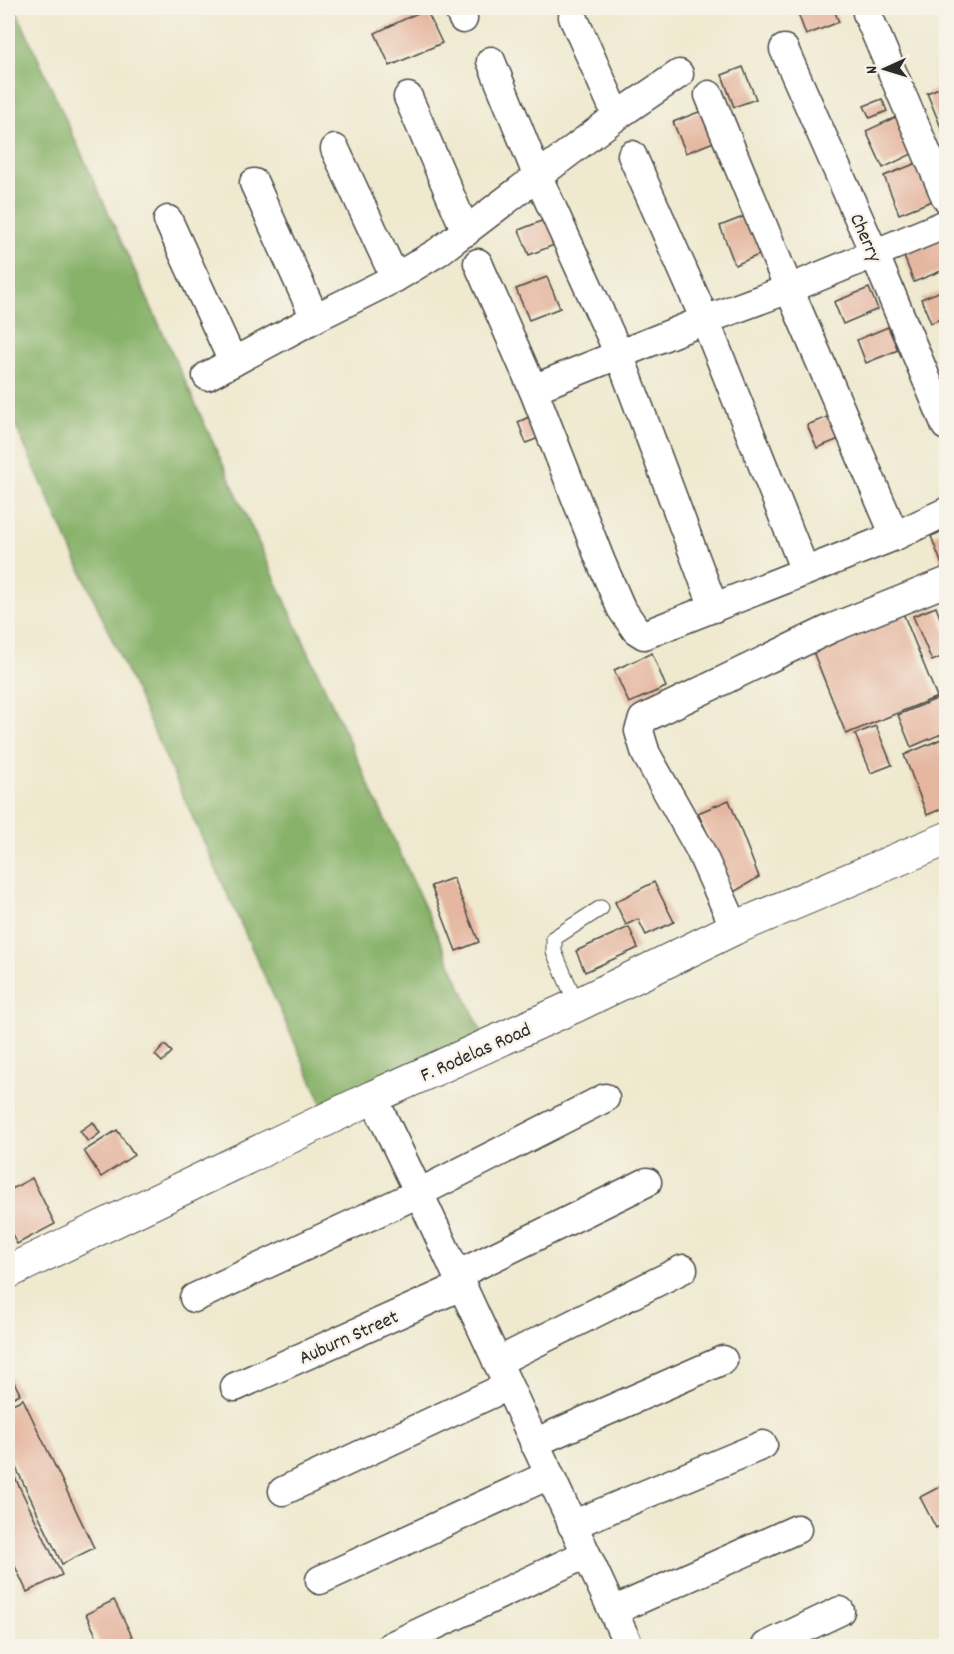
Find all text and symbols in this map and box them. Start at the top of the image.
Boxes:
north arrow [855,39,915,99]
text: N [861,65,884,75]
street label: Cherry [841,209,888,268]
street label: F. Rodelas Road [417,1017,536,1091]
street label: Auburn Street [295,1304,404,1373]

